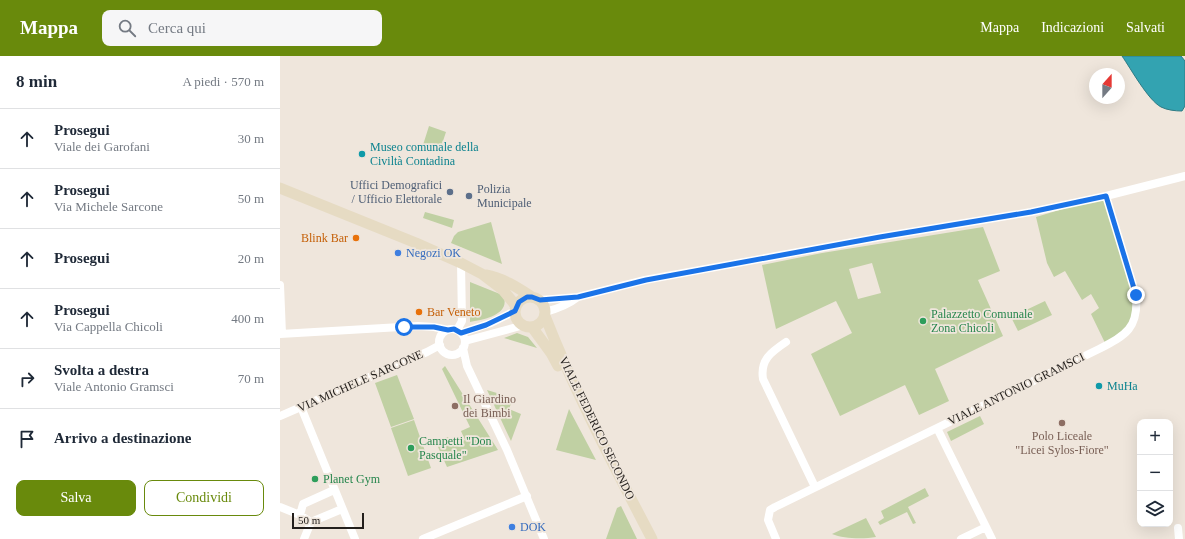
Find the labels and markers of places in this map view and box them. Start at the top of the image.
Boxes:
place label: Museo comunale della Civiltà Contadina [370,140,479,168]
marker: Museo comunale della Civiltà Contadina [357,149,367,159]
place label: Uffici Demografici / Ufficio Elettorale [350,178,443,206]
place label: Polizia Municipale [477,182,532,210]
marker: Uffici Demografici / Ufficio Elettorale [445,187,455,197]
marker: Polizia Municipale [464,191,474,201]
place label: Blink Bar [301,231,348,245]
marker: Blink Bar [351,233,361,243]
place label: Negozi OK [406,246,461,260]
marker: Negozi OK [393,248,403,258]
place label: Bar Veneto [427,305,480,319]
marker: Bar Veneto [414,307,424,317]
place label: Palazzetto Comunale Zona Chicoli [931,307,1033,335]
marker: Palazzetto Comunale Zona Chicoli [918,316,928,326]
place label: MuHa [1107,379,1138,393]
marker: MuHa [1094,381,1104,391]
place label: Il Giardino dei Bimbi [463,392,516,420]
marker: Il Giardino dei Bimbi [450,401,460,411]
marker: Polo Liceale "Licei Sylos-Fiore" [1057,418,1067,428]
place label: Polo Liceale "Licei Sylos-Fiore" [1015,429,1109,457]
place label: Campetti "Don Pasquale" [419,434,492,462]
marker: Campetti "Don Pasquale" [406,443,416,453]
place label: Planet Gym [323,472,381,486]
marker: Planet Gym [310,474,320,484]
place label: DOK [520,520,546,534]
marker: DOK [507,522,517,532]

